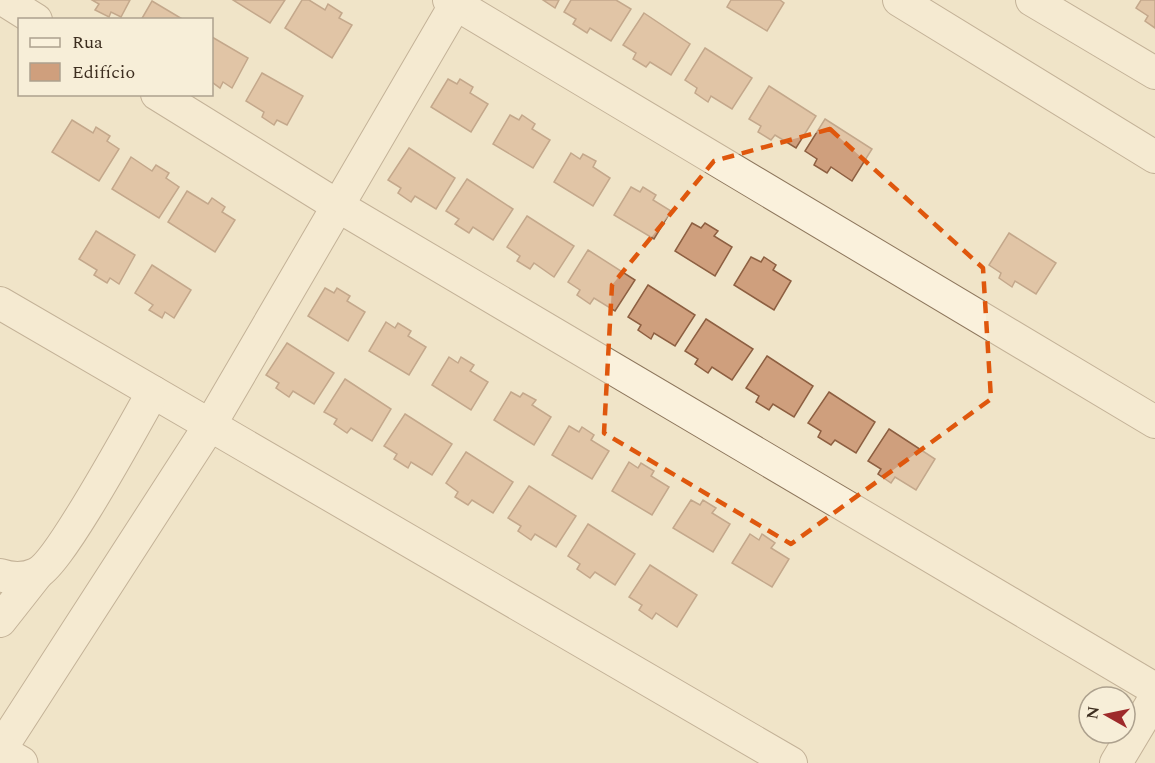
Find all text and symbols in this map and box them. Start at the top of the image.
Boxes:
legend [18,18,213,96]
text: Rua [72,29,103,56]
text: Edifício [72,59,135,86]
north arrow [1077,685,1137,745]
text: N [1080,704,1106,721]

